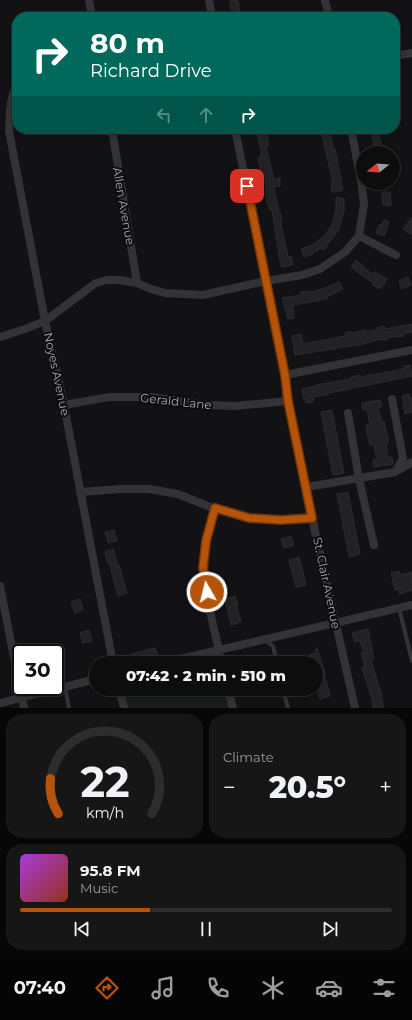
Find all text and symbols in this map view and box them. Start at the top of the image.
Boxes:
text: 80 m [90,26,165,60]
icon: right [24,28,76,80]
text: Richard Drive [90,60,212,82]
icon: left [153,104,175,126]
icon: ahead [195,104,217,126]
icon: right [237,104,259,126]
north arrow [356,146,400,190]
map controls [356,146,400,190]
street label: Allen Avenue [110,166,138,246]
pin [230,169,264,203]
icon: arrive [236,175,258,197]
street label: Noyes Avenue [41,331,73,417]
street label: Gerald Lane [139,390,213,412]
street label: St. Clair Avenue [310,536,344,630]
position arrow [186,571,228,613]
speed limit sign: 30 [12,644,64,696]
text: 07:42 · 2 min · 510 m [126,666,286,685]
text: Climate [223,749,274,765]
text: 22 [80,757,129,807]
text: 20.5° [269,769,346,806]
text: − [223,774,236,801]
text: + [379,774,392,801]
text: km/h [85,804,124,822]
text: 95.8 FM [80,861,141,880]
text: Music [80,880,118,896]
icon: previous [71,918,93,940]
icon: pause [195,918,217,940]
icon: next [319,918,341,940]
icon: directions [93,974,121,1002]
icon: music [149,974,177,1002]
icon: phone [204,974,232,1002]
icon: climate [259,974,287,1002]
icon: car [315,974,343,1002]
icon: filters [370,974,398,1002]
text: 07:40 [14,977,66,999]

